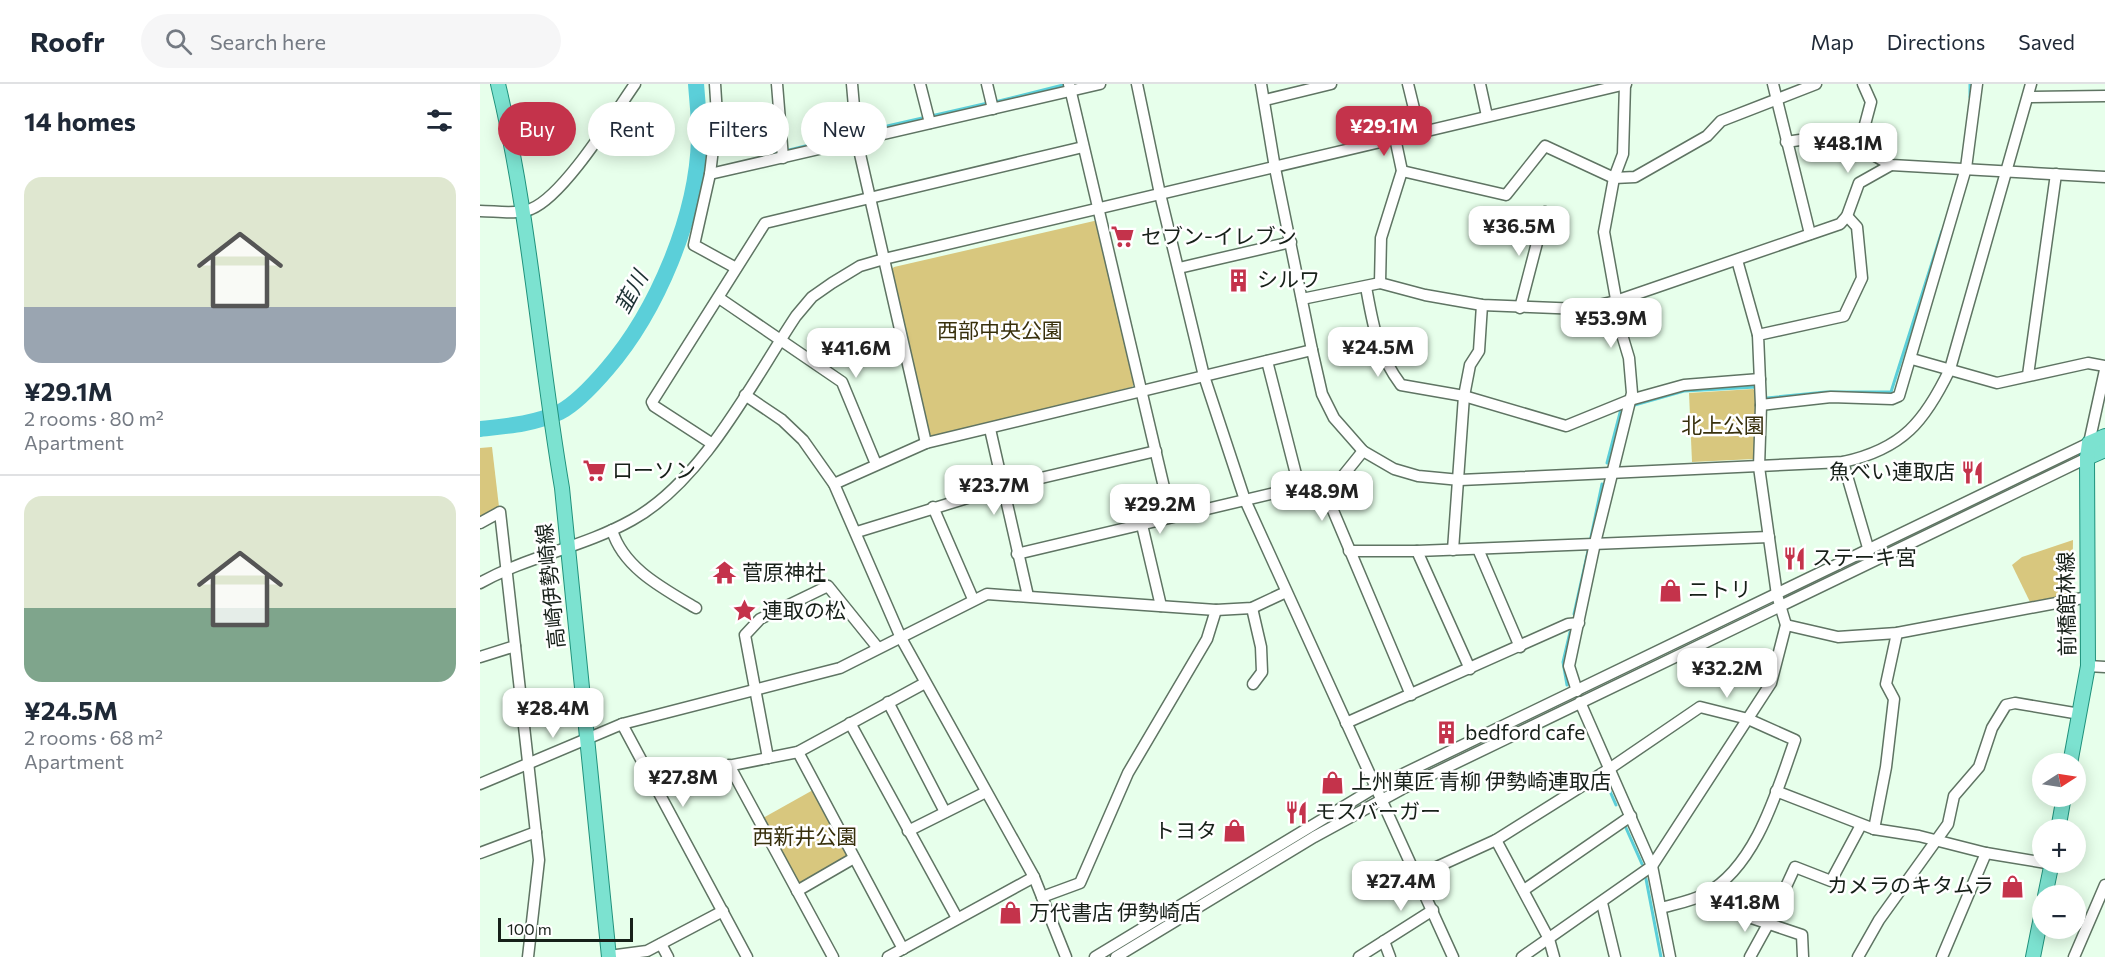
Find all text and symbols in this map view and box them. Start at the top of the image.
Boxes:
search box [141,14,561,68]
text: Roofr [30,24,105,58]
icon: search [162,25,195,58]
text: Search here [210,28,326,55]
text: Map [1811,29,1854,54]
text: Directions [1887,29,1985,54]
text: Saved [2018,29,2075,54]
chip: Buy [498,102,576,156]
chip: Rent [588,102,675,156]
chip: Filters [687,102,789,156]
chip: New [801,102,887,156]
icon: filters [423,104,456,137]
text: 14 homes [24,105,136,136]
pin: ¥29.1M [1335,106,1433,157]
text: ¥29.1M [1350,113,1418,137]
pin: ¥48.1M [1799,123,1897,174]
text: ¥48.1M [1813,130,1883,154]
pin: ¥36.5M [1470,206,1568,257]
text: ¥36.5M [1483,213,1555,237]
icon: home [186,216,294,324]
place label: セブン-イレブン [1141,223,1297,248]
supermarket icon: セブン-イレブン [1110,224,1136,250]
water label: 韮川 [608,264,654,318]
place label: シルワ [1257,266,1320,291]
building icon: シルワ [1226,267,1252,293]
pin: ¥53.9M [1562,298,1660,349]
text: ¥53.9M [1575,305,1647,329]
park label: 西部中央公園 [937,317,1063,342]
pin: ¥24.5M [1329,327,1427,378]
pin: ¥41.6M [807,328,905,379]
text: ¥24.5M [1342,334,1414,358]
text: ¥41.6M [821,335,891,359]
text: ¥29.1M [24,375,113,406]
text: 2 rooms · 80 m² [24,406,164,430]
park label: 北上公園 [1681,412,1765,437]
text: Apartment [24,430,124,454]
place label: ローソン [612,457,696,482]
supermarket icon: ローソン [581,458,607,484]
place label: 魚べい連取店 [1829,458,1955,483]
restaurant icon: 魚べい連取店 [1960,459,1986,485]
pin: ¥23.7M [945,465,1043,516]
pin: ¥48.9M [1273,471,1371,522]
text: ¥23.7M [959,472,1029,496]
text: ¥48.9M [1285,478,1359,502]
pin: ¥29.2M [1111,484,1209,535]
text: ¥29.2M [1124,491,1196,515]
street label: 高崎伊勢崎線 [530,522,569,650]
icon: home [186,535,294,643]
place label: ステーキ宮 [1812,544,1917,569]
restaurant icon: ステーキ宮 [1781,545,1807,571]
street label: 前橋館林線 [2052,551,2079,657]
place label: 菅原神社 [742,559,826,584]
temple icon: 菅原神社 [711,560,737,586]
place label: ニトリ [1688,576,1751,601]
shop icon: ニトリ [1657,577,1683,603]
place label: 連取の松 [762,597,846,622]
place icon: 連取の松 [731,598,757,624]
pin: ¥32.2M [1678,648,1776,699]
text: ¥32.2M [1691,655,1763,679]
pin: ¥28.4M [504,688,602,739]
text: ¥24.5M [24,694,118,725]
text: ¥28.4M [517,695,589,719]
place label: bedford cafe [1465,719,1585,744]
building icon: bedford cafe [1434,720,1460,746]
text: 2 rooms · 68 m² [24,725,163,749]
text: Apartment [24,749,124,773]
north arrow [2032,753,2086,807]
map controls [2032,753,2086,939]
pin: ¥27.8M [634,757,732,808]
text: ¥27.8M [648,764,718,788]
place label: 上州菓匠 青柳 伊勢崎連取店 [1351,768,1611,793]
shop icon: 上州菓匠 青柳 伊勢崎連取店 [1320,769,1346,795]
place label: モスバーガー [1315,798,1441,823]
restaurant icon: モスバーガー [1284,799,1310,825]
place label: トヨタ [1154,817,1217,842]
shop icon: トヨタ [1222,818,1248,844]
button: + [2032,819,2086,873]
park label: 西新井公園 [753,823,858,848]
pin: ¥27.4M [1352,861,1450,912]
text: ¥27.4M [1366,868,1436,892]
place label: カメラのキタムラ [1827,872,1994,897]
shop icon: カメラのキタムラ [1999,873,2025,899]
pin: ¥41.8M [1696,882,1794,933]
button: − [2032,885,2086,939]
text: ¥41.8M [1710,889,1780,913]
place label: 万代書店 伊勢崎店 [1029,899,1201,924]
shop icon: 万代書店 伊勢崎店 [998,900,1024,926]
scale bar [498,915,633,942]
text: 100 m [507,919,552,938]

